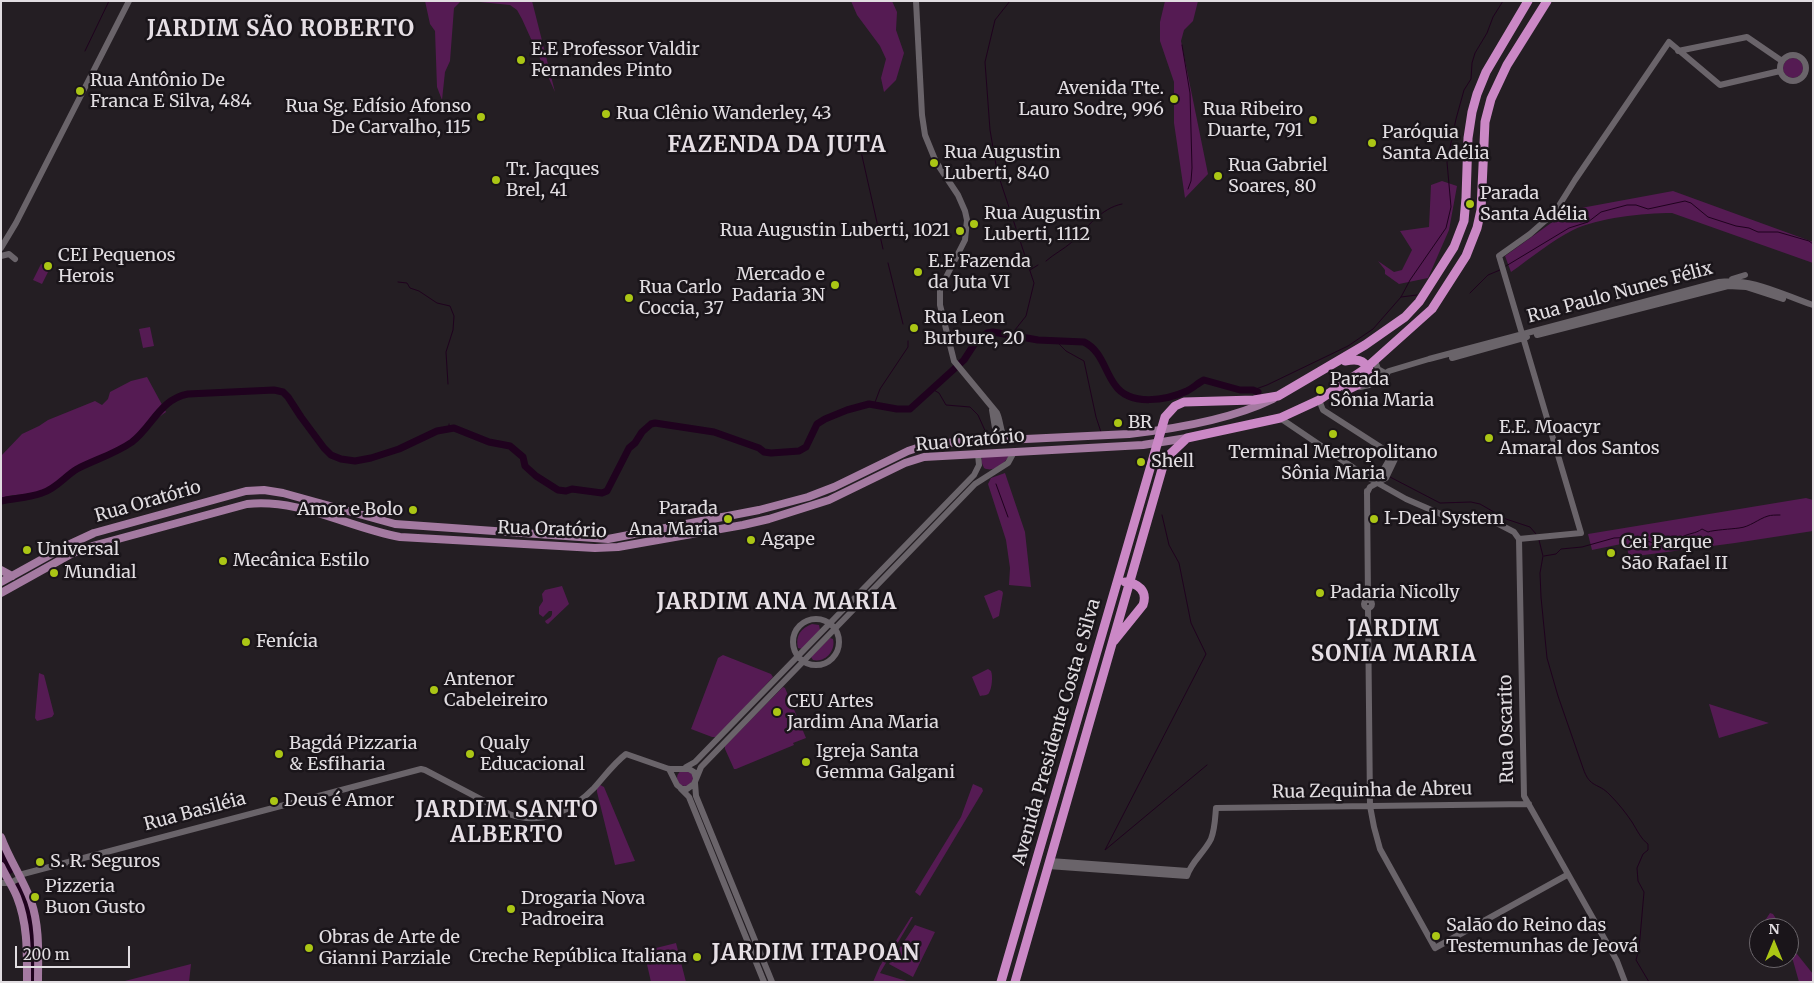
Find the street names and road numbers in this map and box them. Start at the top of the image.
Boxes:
street label: Rua Paulo Nunes Félix [1525,258,1715,328]
street label: Rua Oratório [915,425,1025,457]
street label: Rua Oratório [92,477,204,527]
street label: Rua Oratório [497,517,607,543]
street label: Avenida Presidente Costa e Silva [1009,596,1105,868]
street label: Rua Oscarito [1495,674,1519,784]
street label: Rua Zequinha de Abreu [1272,778,1472,804]
street label: Rua Basiléia [142,788,248,836]

